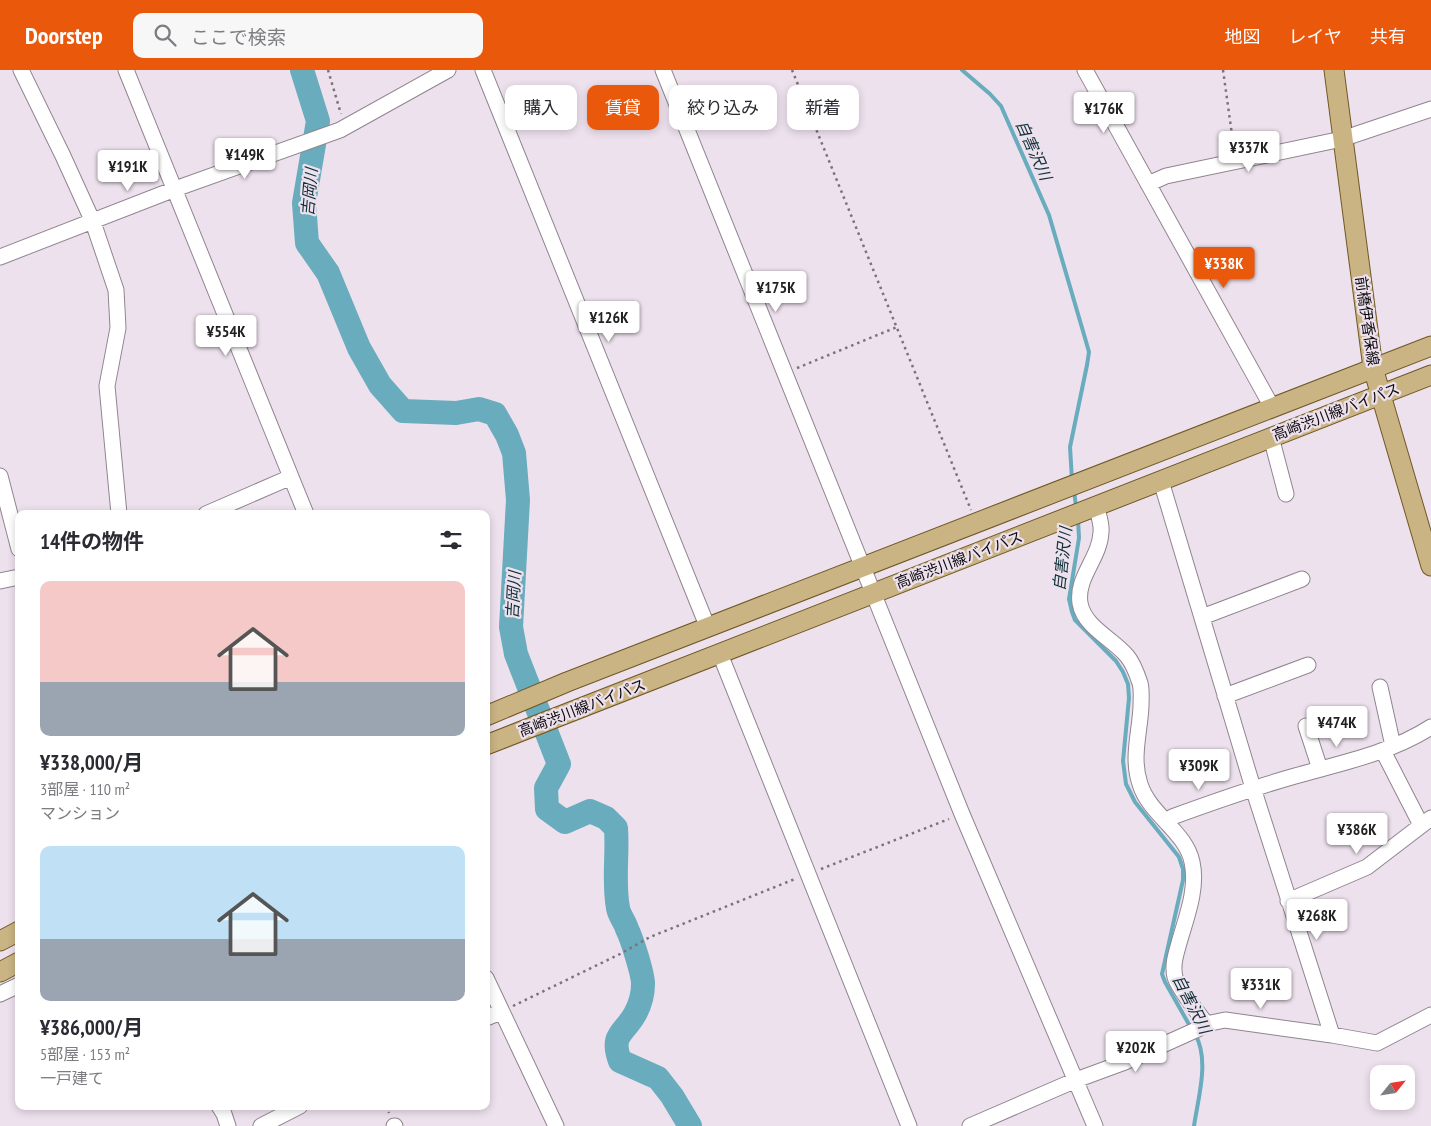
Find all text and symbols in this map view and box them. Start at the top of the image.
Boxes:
search box [133,13,483,58]
text: Doorstep [25,20,103,51]
icon: search [151,21,179,49]
text: ここで検索 [191,25,286,49]
text: 地図 [1225,25,1261,48]
text: レイヤ [1289,25,1342,48]
text: 共有 [1370,25,1406,48]
chip: 購入 [505,85,577,130]
chip: 賃貸 [587,85,659,130]
chip: 絞り込み [669,85,777,130]
chip: 新着 [787,85,859,130]
pin: ¥176K [1069,92,1139,134]
text: ¥176K [1085,98,1123,118]
water label: 自害沢川 [1012,117,1057,185]
pin: ¥337K [1214,131,1284,173]
text: ¥337K [1230,137,1268,157]
pin: ¥149K [210,138,280,180]
text: ¥149K [226,144,264,164]
pin: ¥191K [93,150,163,192]
text: ¥191K [109,156,147,176]
water label: 吉岡川 [297,165,321,217]
pin: ¥338K [1189,246,1259,289]
text: ¥338K [1205,253,1243,273]
pin: ¥175K [741,270,811,313]
street label: 前橋伊香保線 [1352,275,1383,367]
text: ¥175K [757,277,795,297]
pin: ¥126K [574,300,644,343]
text: ¥126K [590,307,628,327]
pin: ¥554K [191,314,261,357]
text: ¥554K [207,321,245,341]
street label: 高崎渋川線バイパス [1270,379,1402,445]
water label: 自害沢川 [1049,524,1075,592]
icon: filters [437,526,465,554]
street label: 高崎渋川線バイパス [893,527,1025,593]
text: 14件の物件 [40,528,144,555]
water label: 吉岡川 [502,569,524,619]
icon: home [208,614,298,704]
street label: 高崎渋川線バイパス [516,675,648,741]
pin: ¥474K [1302,706,1372,748]
text: ¥474K [1318,712,1356,732]
pin: ¥309K [1164,748,1234,791]
text: ¥338,000/月 [40,749,143,776]
text: ¥309K [1180,755,1218,775]
text: 3部屋 · 110 m² [40,779,130,799]
text: マンション [40,803,120,823]
pin: ¥386K [1322,812,1392,855]
text: ¥386K [1338,819,1376,839]
icon: home [208,879,298,969]
pin: ¥268K [1282,898,1352,941]
text: ¥268K [1298,905,1336,925]
pin: ¥331K [1226,968,1296,1010]
water label: 自害沢川 [1169,971,1216,1039]
text: ¥331K [1242,974,1280,994]
text: ¥386,000/月 [40,1014,143,1041]
pin: ¥202K [1101,1030,1171,1073]
text: ¥202K [1117,1037,1155,1057]
text: 5部屋 · 153 m² [40,1044,130,1064]
north arrow [1370,1065,1415,1110]
map controls [1370,1065,1415,1110]
text: 一戸建て [40,1068,104,1088]

